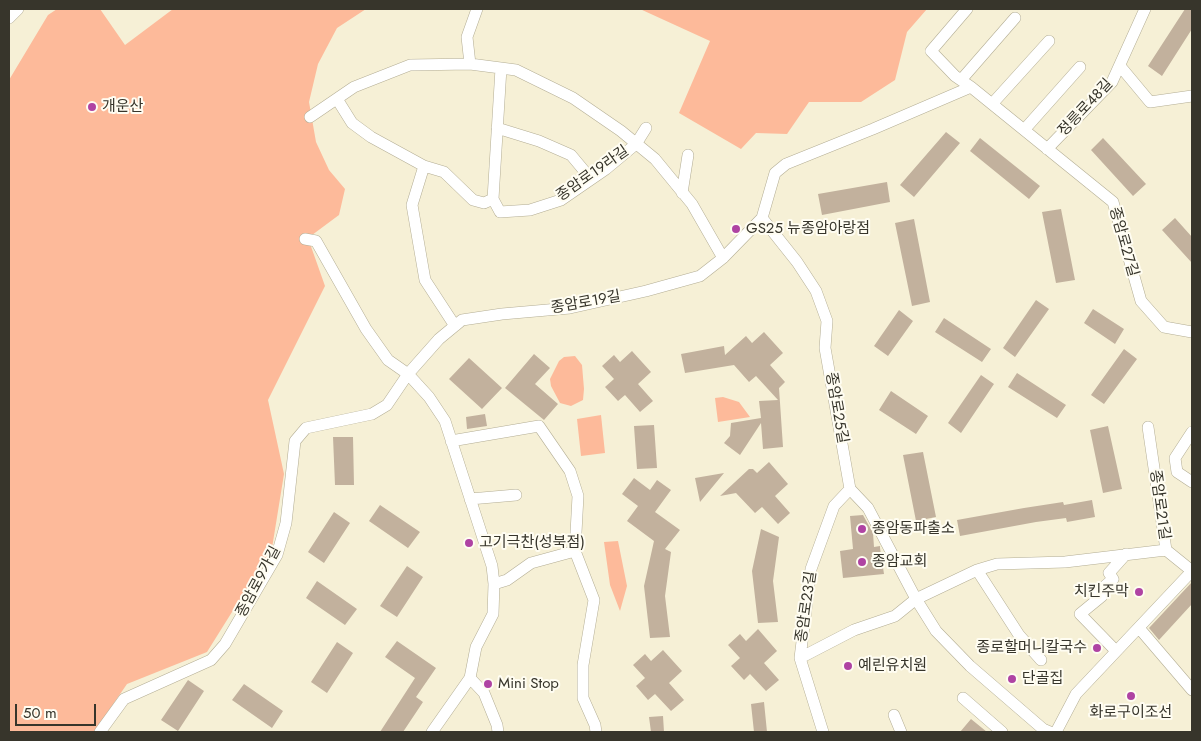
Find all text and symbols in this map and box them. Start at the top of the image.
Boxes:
street label: 정릉로48길 [1055,75,1117,141]
place label: 개운산 [102,98,143,116]
marker: 개운산 [86,101,98,113]
street label: 종암로19라길 [553,142,633,206]
street label: 종암로27길 [1104,205,1142,279]
place label: GS25 뉴종암아랑점 [746,220,870,238]
marker: GS25 뉴종암아랑점 [730,223,742,235]
street label: 종암로19길 [550,288,622,318]
street label: 종암로25길 [821,371,851,445]
street label: 종암로21길 [1145,469,1173,541]
place label: 종암동파출소 [872,520,955,538]
marker: 종암동파출소 [856,523,868,535]
place label: 고기극찬(성북점) [479,534,585,552]
marker: 고기극찬(성북점) [463,537,475,549]
street label: 종암로9가길 [233,543,285,621]
place label: 종암교회 [872,553,927,571]
marker: 종암교회 [856,556,868,568]
street label: 종암로23길 [793,570,821,644]
place label: 치킨주막 [1074,583,1129,601]
marker: 치킨주막 [1133,586,1145,598]
place label: 종로할머니칼국수 [977,639,1087,657]
marker: 종로할머니칼국수 [1091,642,1103,654]
place label: 예린유치원 [858,657,927,675]
marker: 예린유치원 [842,660,854,672]
place label: 단골집 [1022,670,1063,688]
marker: 단골집 [1006,673,1018,685]
place label: Mini Stop [498,675,559,693]
marker: Mini Stop [482,678,494,690]
marker: 화로구이조선 [1125,690,1137,702]
scale bar [18,694,99,726]
text: 50 m [23,702,57,724]
place label: 화로구이조선 [1090,704,1172,722]

